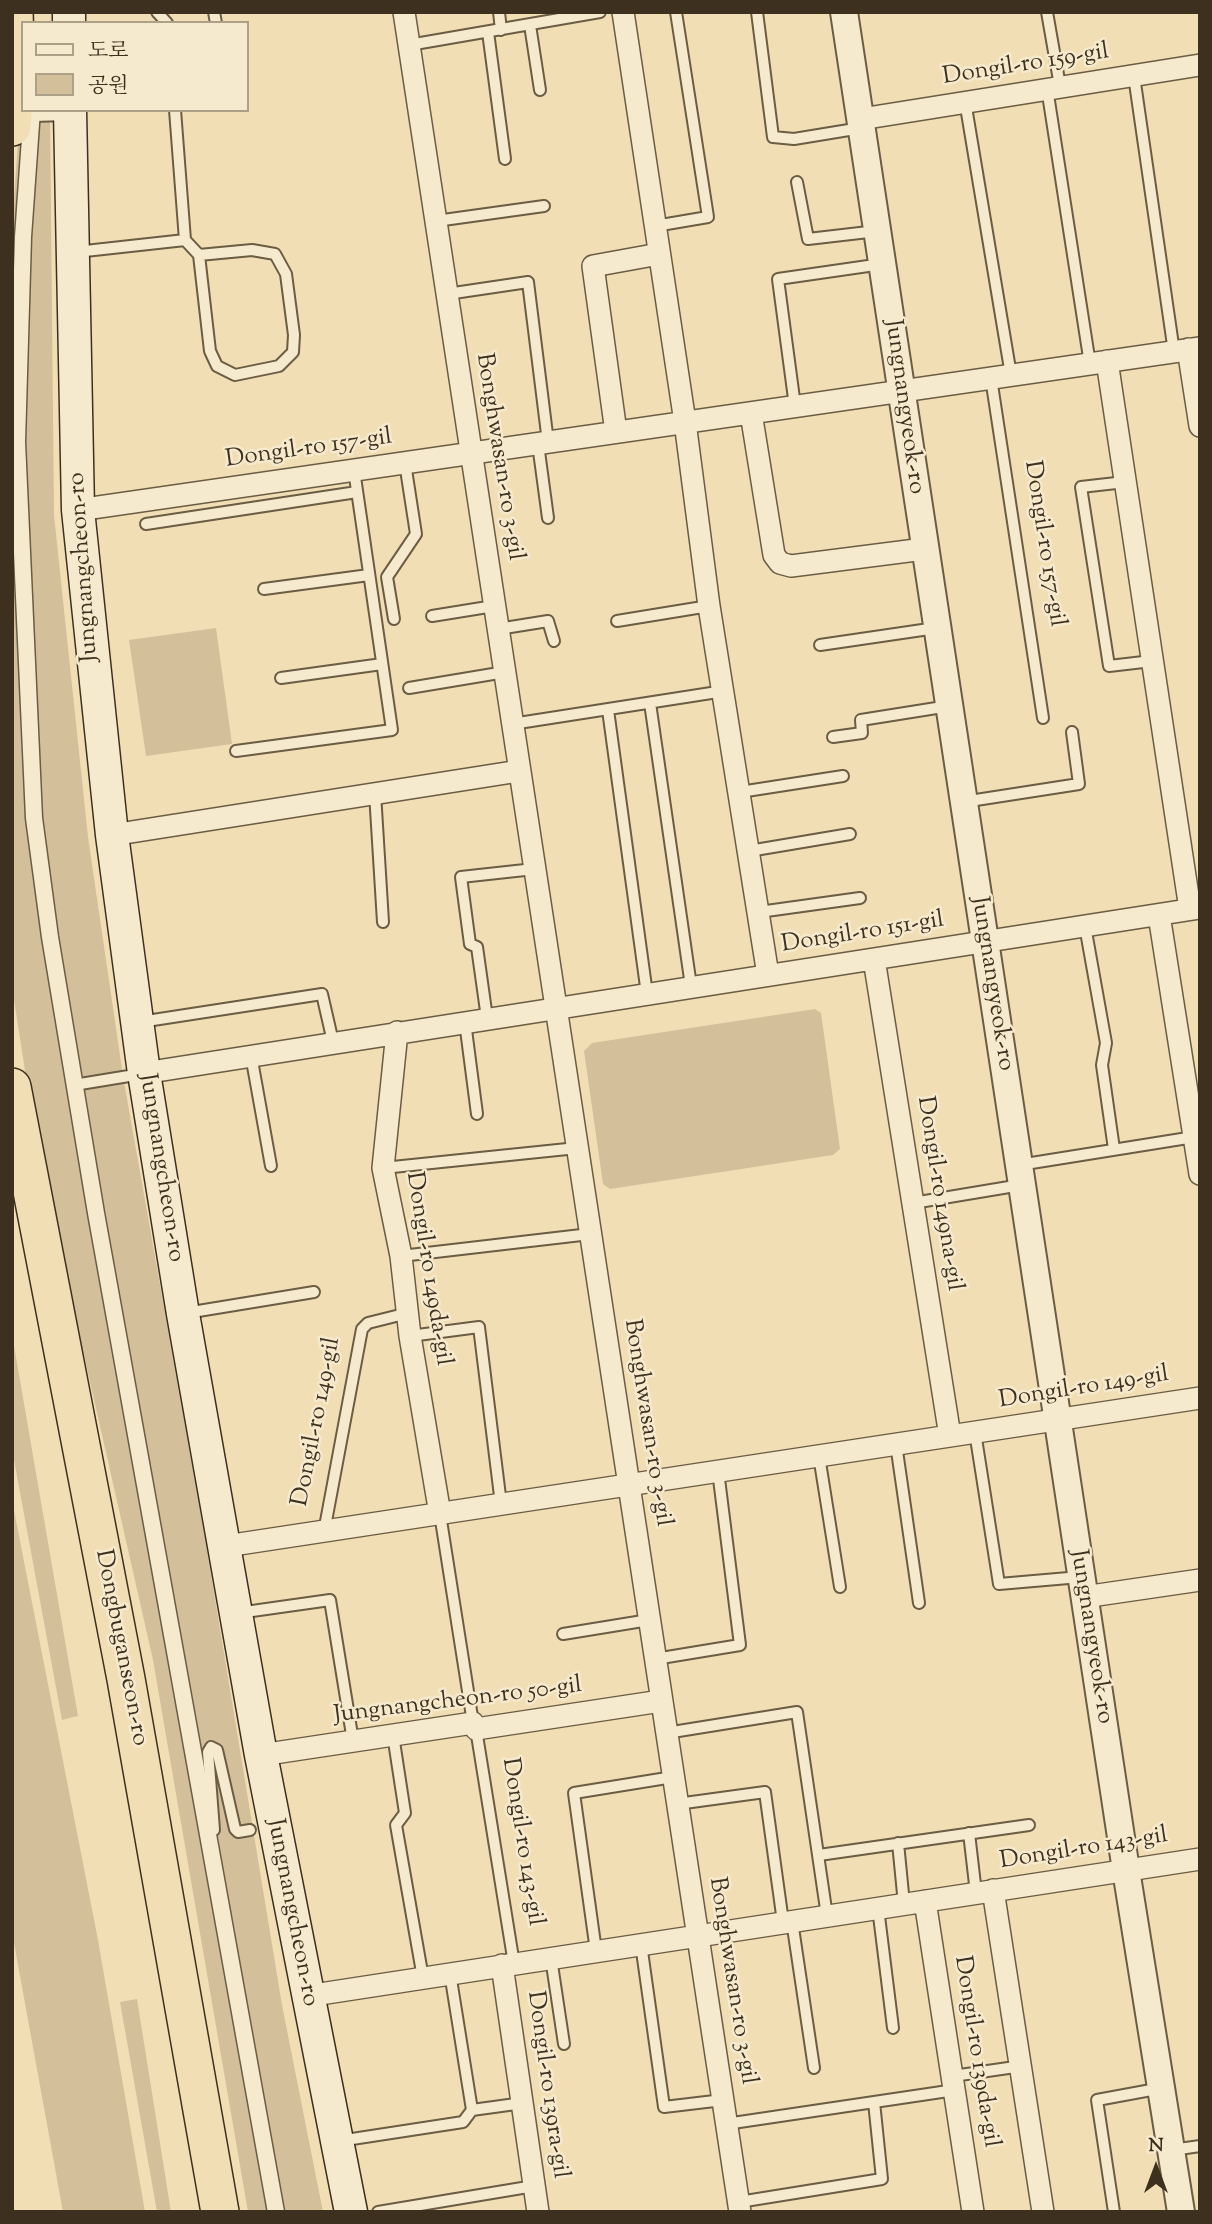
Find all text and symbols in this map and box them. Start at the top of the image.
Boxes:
legend [21,21,248,112]
text: 도로 [88,37,129,67]
street label: Dongil-ro 159-gil [941,39,1111,93]
text: 공원 [88,72,129,102]
street label: Jungnangyeok-ro [876,318,930,496]
street label: Bonghwasan-ro 3-gil [467,351,529,563]
street label: Dongil-ro 157-gil [224,424,394,476]
street label: Dongil-ro 157-gil [1016,459,1070,629]
street label: Jungnangcheon-ro [64,471,106,663]
street label: Jungnangyeok-ro [963,895,1019,1073]
street label: Dongil-ro 151-gil [780,907,946,961]
street label: Jungnangcheon-ro [131,1072,189,1264]
street label: Dongil-ro 149na-gil [908,1095,968,1293]
street label: Dongil-ro 149da-gil [397,1170,457,1368]
street label: Bonghwasan-ro 3-gil [615,1317,677,1529]
street label: Dongil-ro 149-gil [287,1335,349,1509]
street label: Dongil-ro 149-gil [997,1361,1171,1417]
street label: Dongbuganseon-ro [87,1547,153,1749]
street label: Jungnangyeok-ro [1062,1548,1118,1726]
street label: Jungnangcheon-ro 50-gil [332,1672,584,1732]
street label: Dongil-ro 143-gil [494,1756,548,1928]
street label: Jungnangcheon-ro [259,1817,323,2009]
street label: Dongil-ro 143-gil [998,1823,1170,1877]
street label: Bonghwasan-ro 3-gil [700,1875,762,2087]
street label: Dongil-ro 139da-gil [946,1954,1004,2150]
street label: Dongil-ro 139ra-gil [519,1989,573,2181]
north arrow [1121,2133,1191,2203]
text: N [1148,2133,1164,2160]

